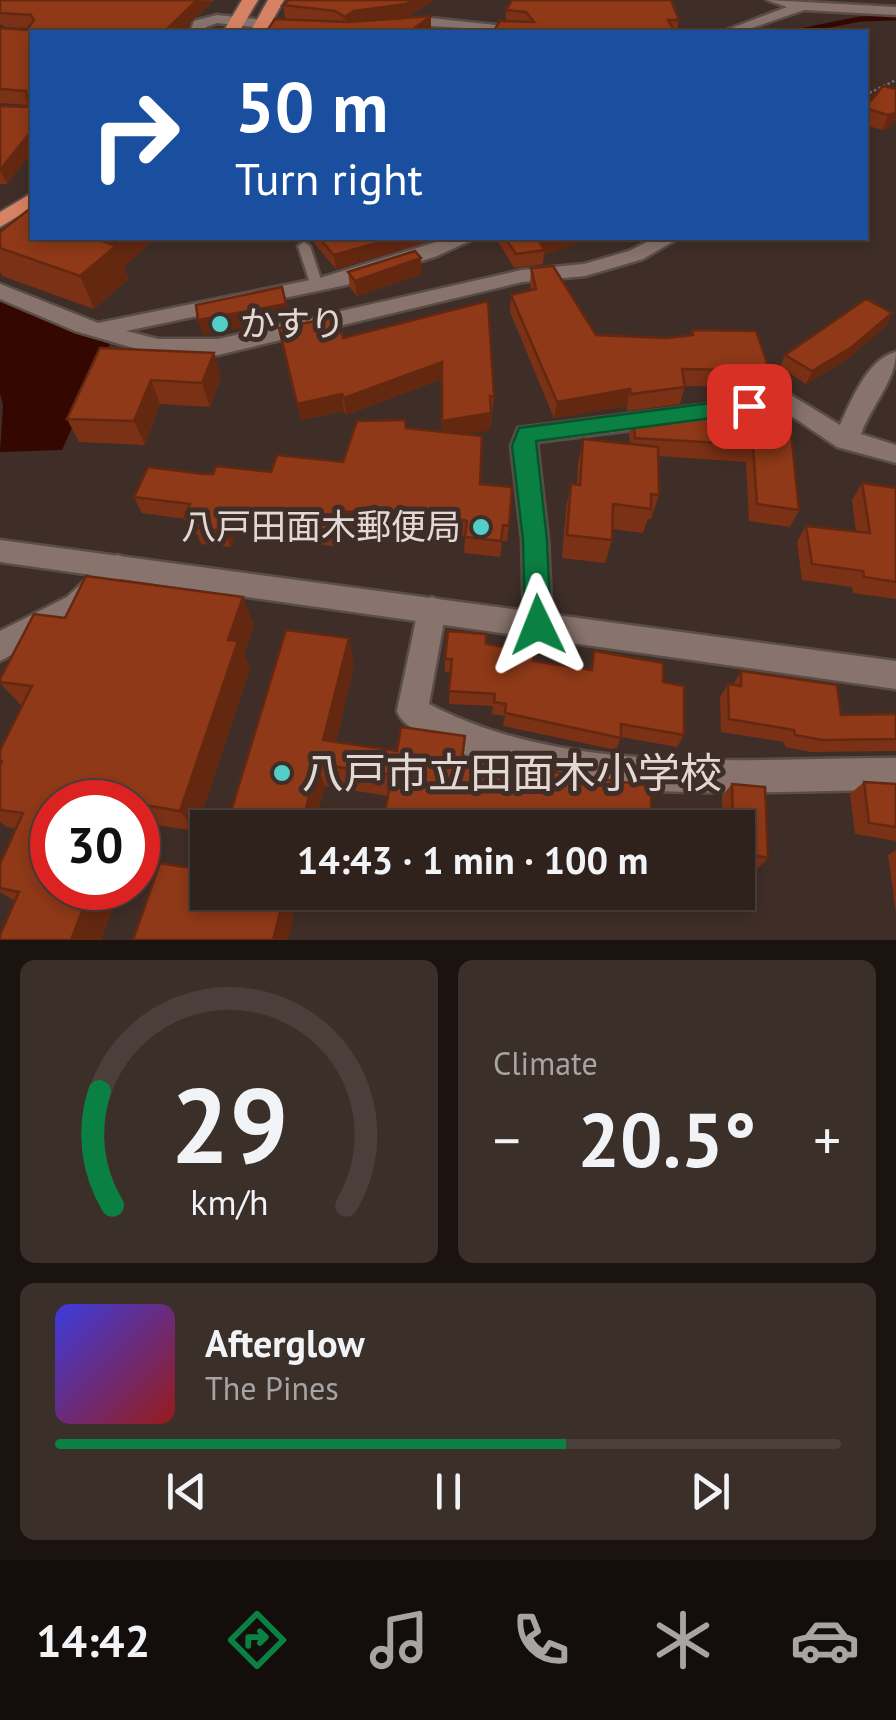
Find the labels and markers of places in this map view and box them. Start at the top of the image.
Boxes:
place label: かすり [240,300,345,346]
marker: かすり [209,313,231,335]
pin [707,364,792,449]
place label: 八戸田面木郵便局 [181,503,461,549]
marker: 八戸田面木郵便局 [470,516,492,538]
place label: 八戸市立田面木小学校 [302,745,722,800]
marker: 八戸市立田面木小学校 [271,762,293,784]

